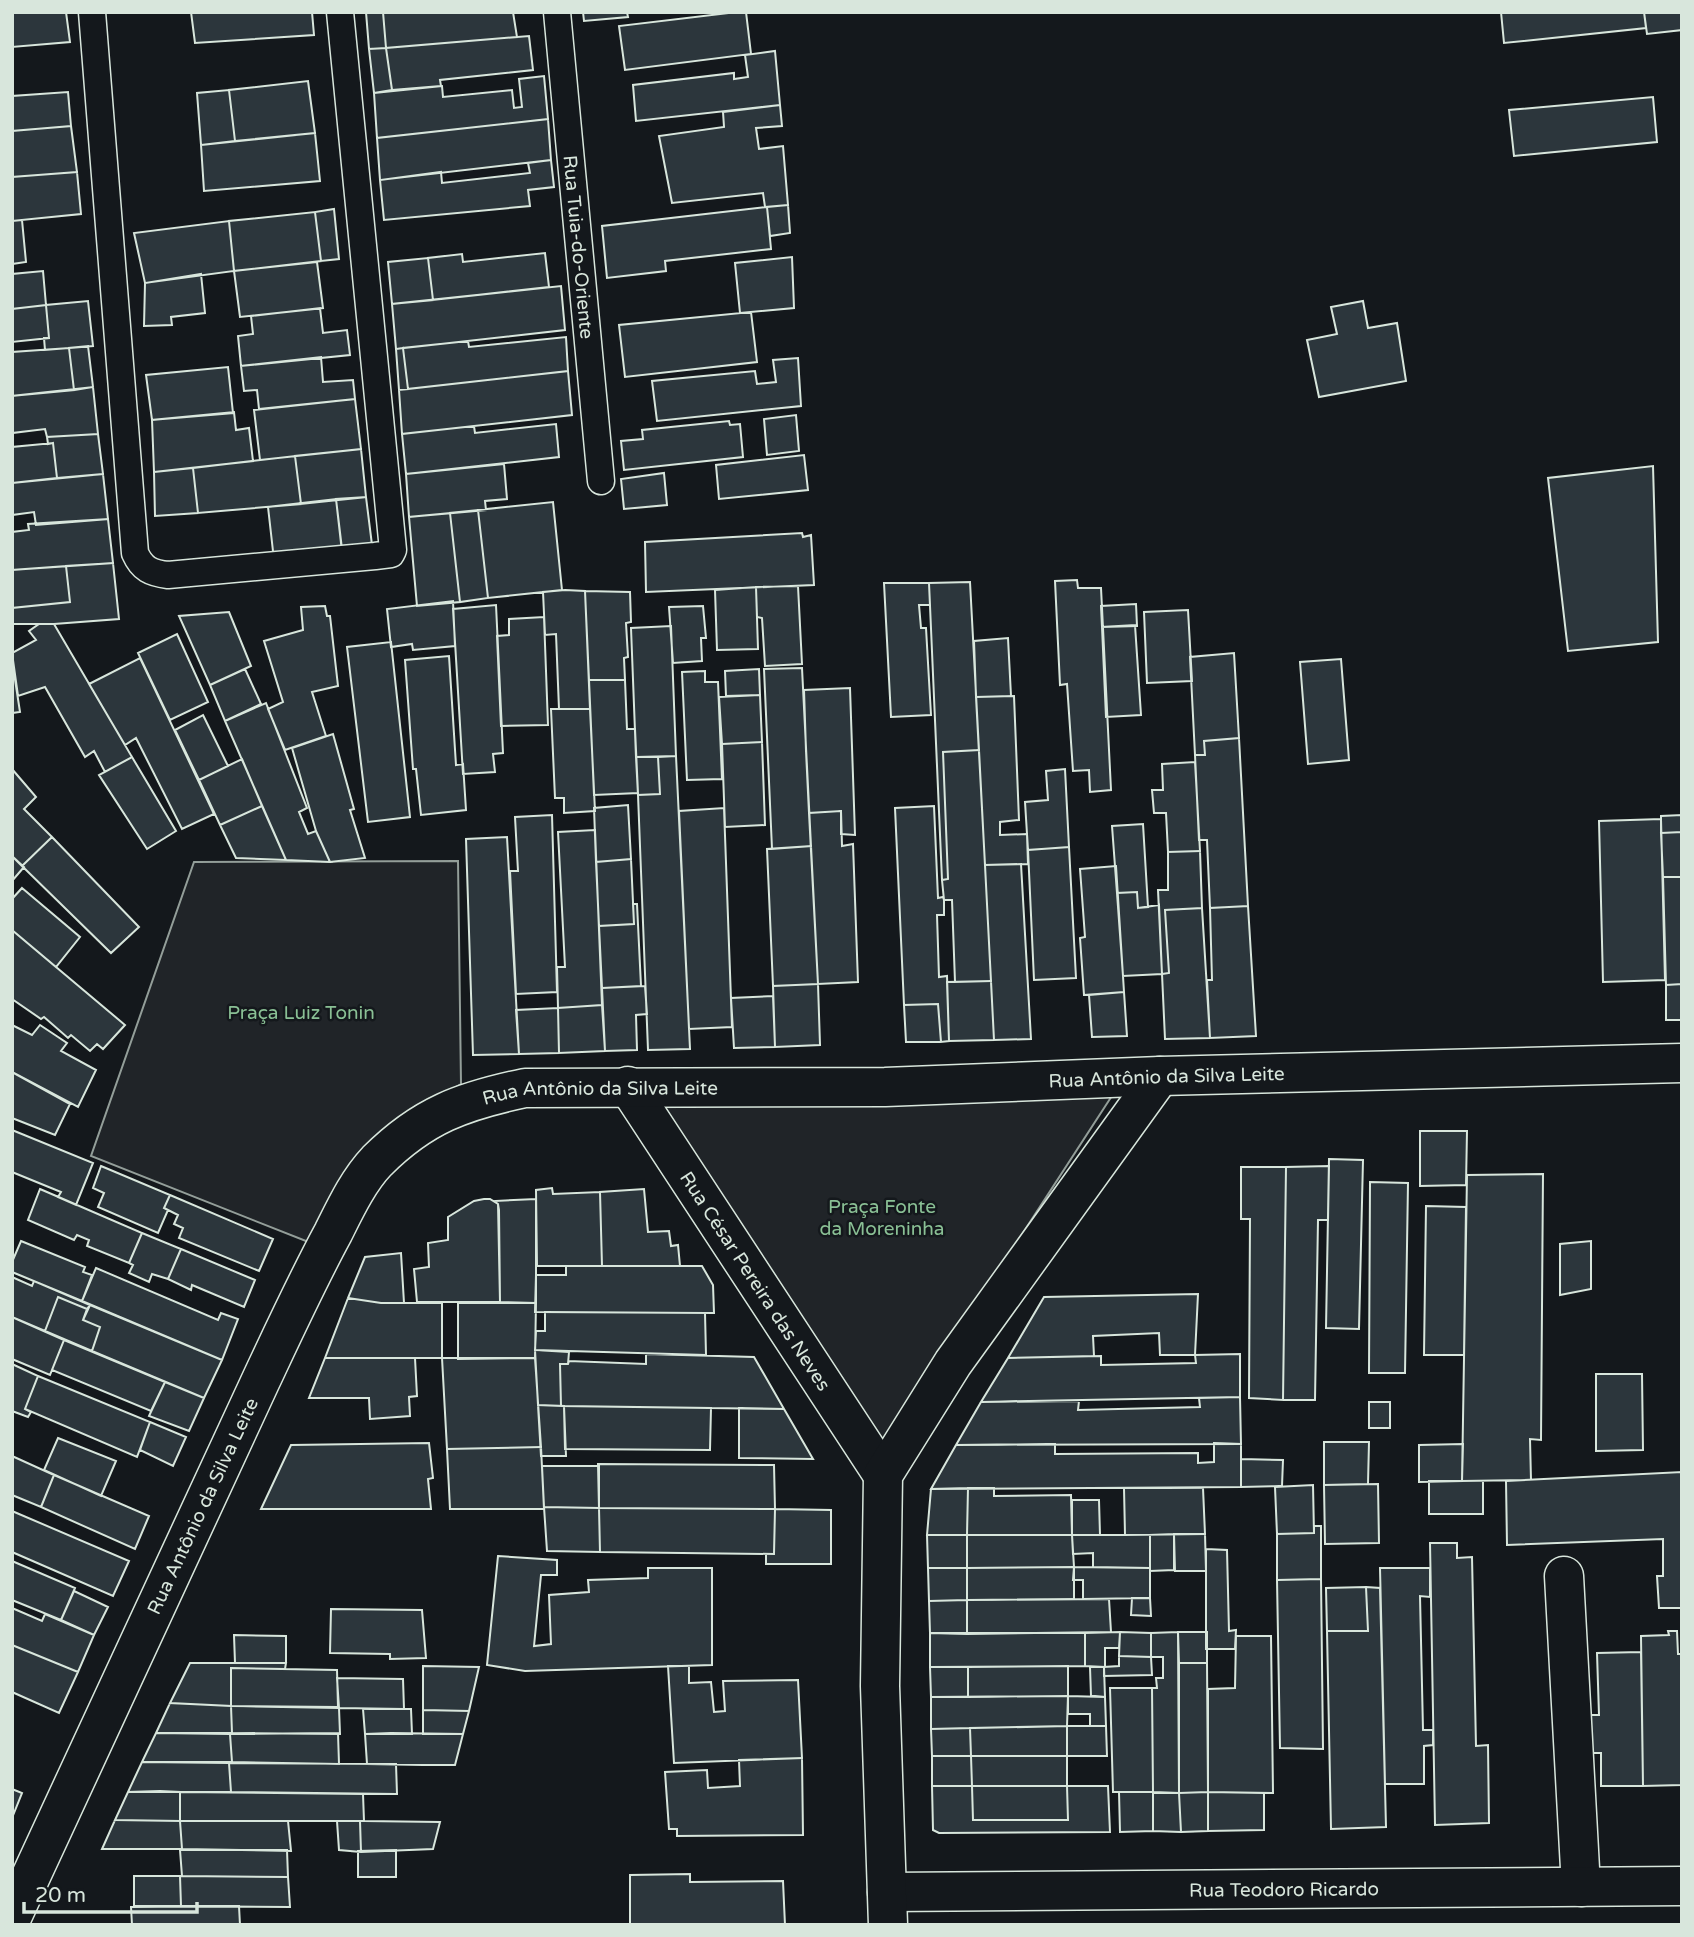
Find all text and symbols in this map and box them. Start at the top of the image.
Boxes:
street label: Rua Tuia-do-Oriente [558,154,598,340]
park label: Praça Luiz Tonin [227,1002,375,1024]
street label: Rua Antônio da Silva Leite [1048,1063,1285,1092]
street label: Rua Antônio da Silva Leite [480,1077,718,1110]
street label: Rua César Pereira das Neves [675,1168,835,1395]
park label: Praça Fonte da Moreninha [819,1196,945,1240]
street label: Rua Antônio da Silva Leite [143,1395,263,1618]
scale bar [24,1870,198,1914]
street label: Rua Teodoro Ricardo [1189,1878,1379,1902]
text: 20 m [35,1883,86,1908]

